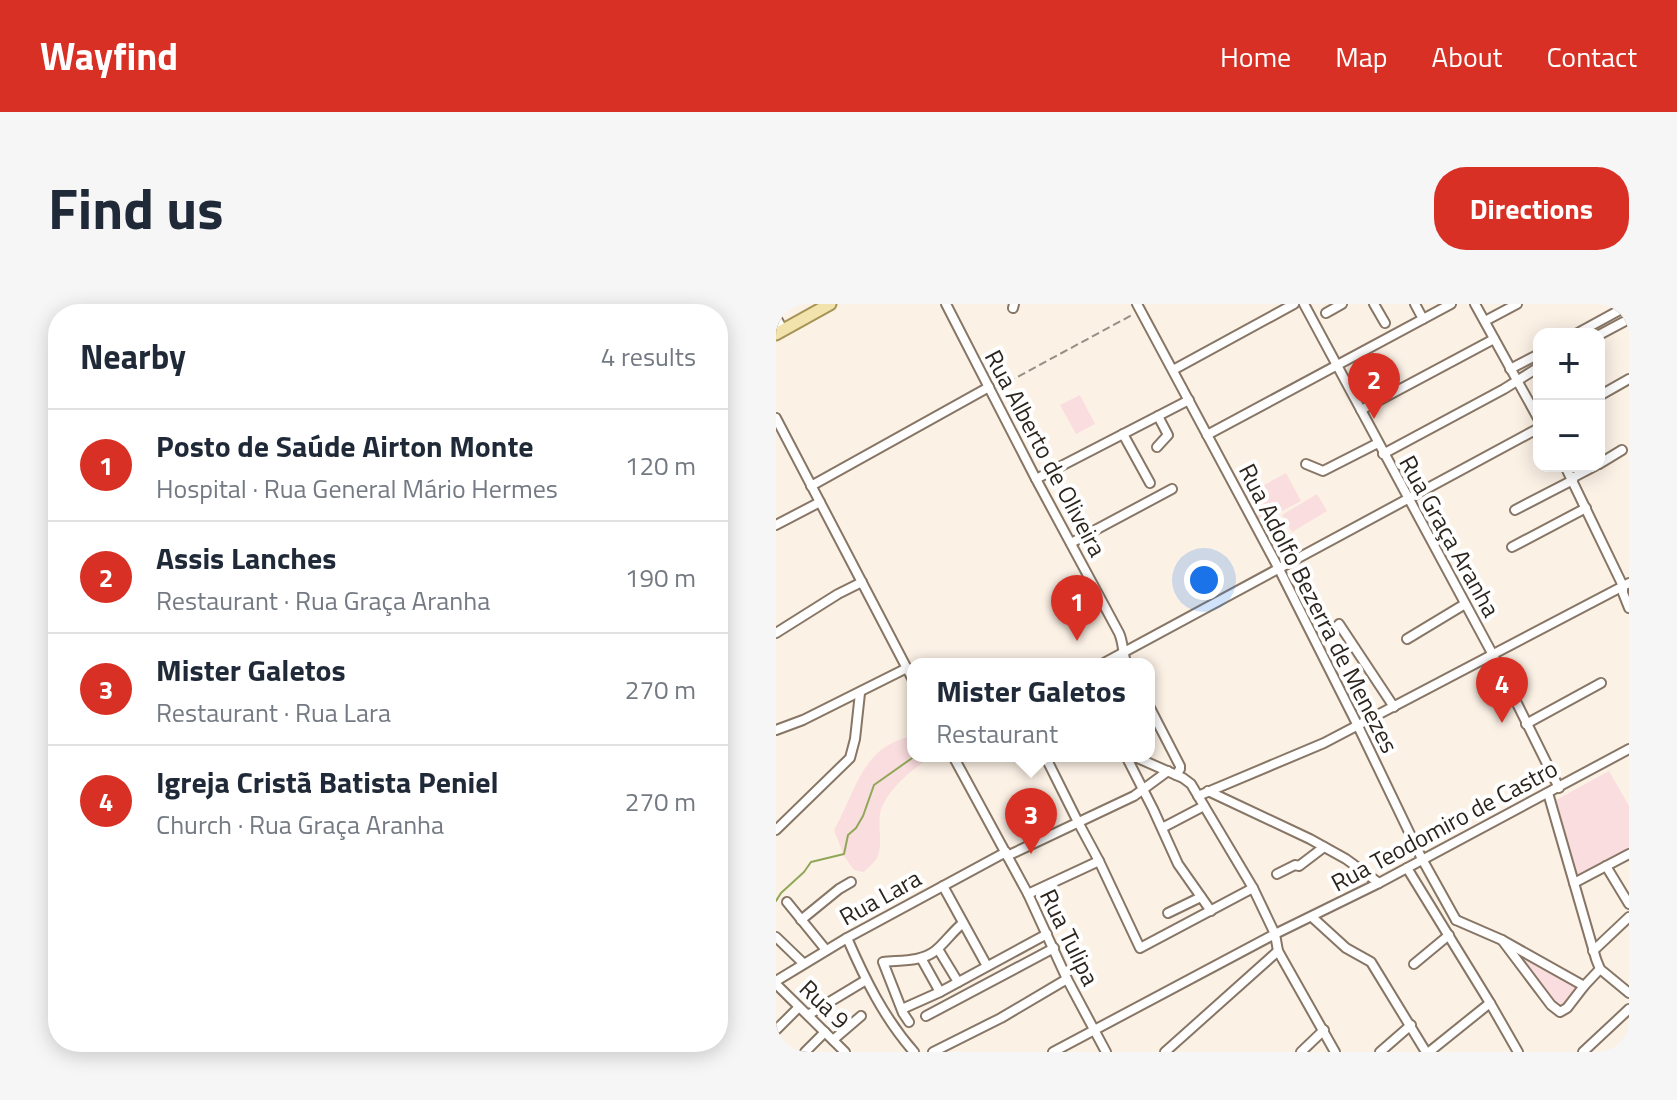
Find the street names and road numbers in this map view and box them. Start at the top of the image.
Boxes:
street label: Rua Alberto de Oliveira [976,343,1116,563]
street label: Rua Graça Aranha [1391,449,1509,623]
street label: Rua Adolfo Bezerra de Menezes [1230,457,1408,759]
street label: Rua Teodomiro de Castro [1324,750,1564,900]
street label: Rua Lara [833,860,927,934]
street label: Rua Tulipa [1031,883,1109,991]
street label: Rua 9 [792,971,858,1037]

